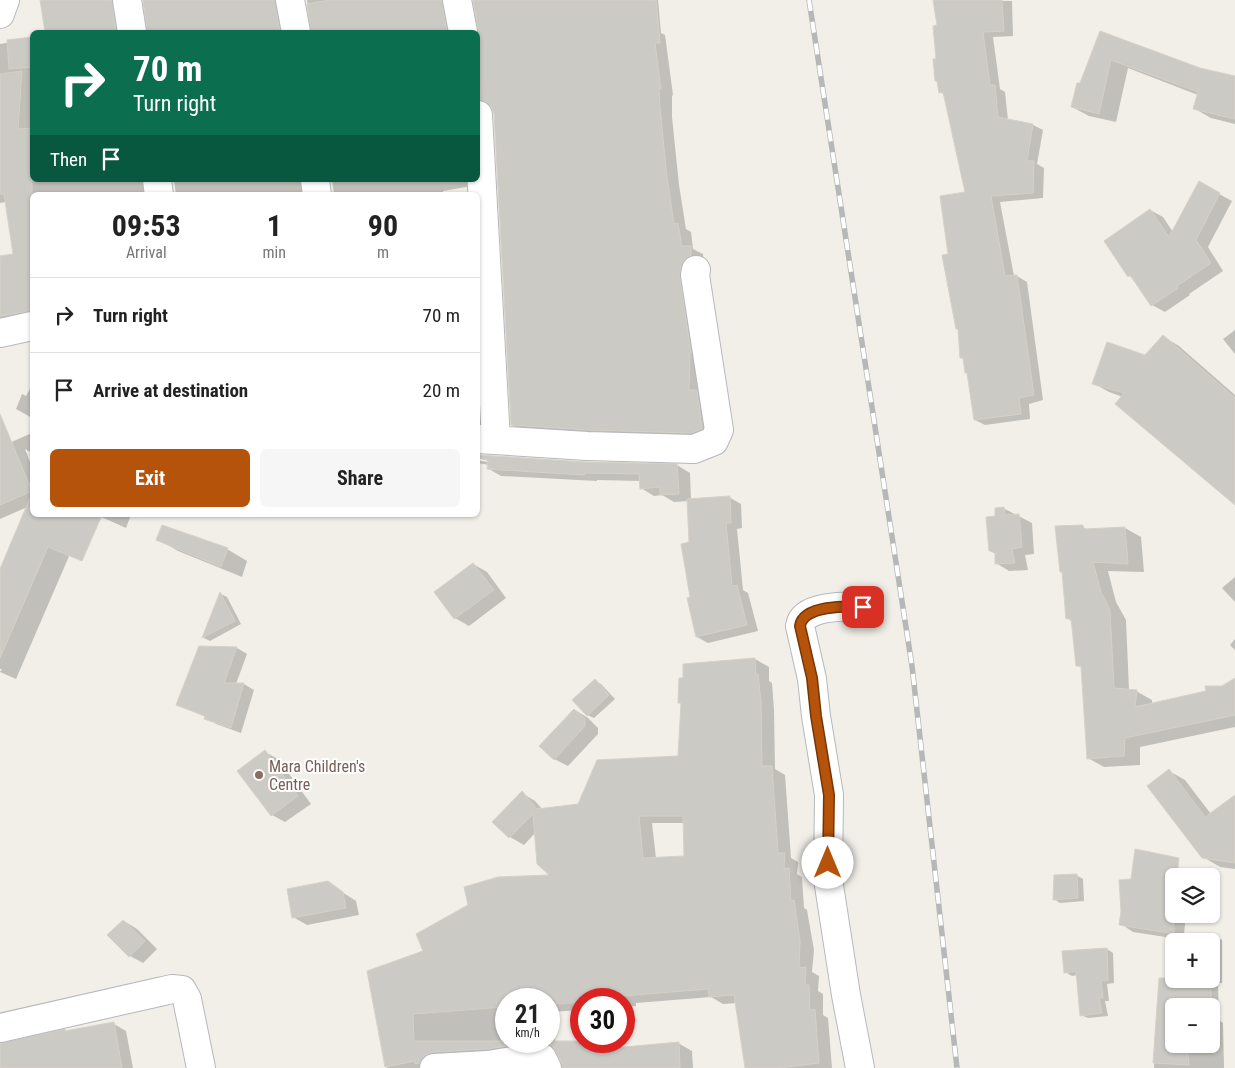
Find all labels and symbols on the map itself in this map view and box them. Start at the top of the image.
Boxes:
pin [842,586,884,628]
place label: Mara Children's Centre [269,757,365,794]
marker: Mara Children's Centre [253,769,265,781]
position arrow [801,836,853,888]
speed limit sign: 30 [570,988,635,1053]

